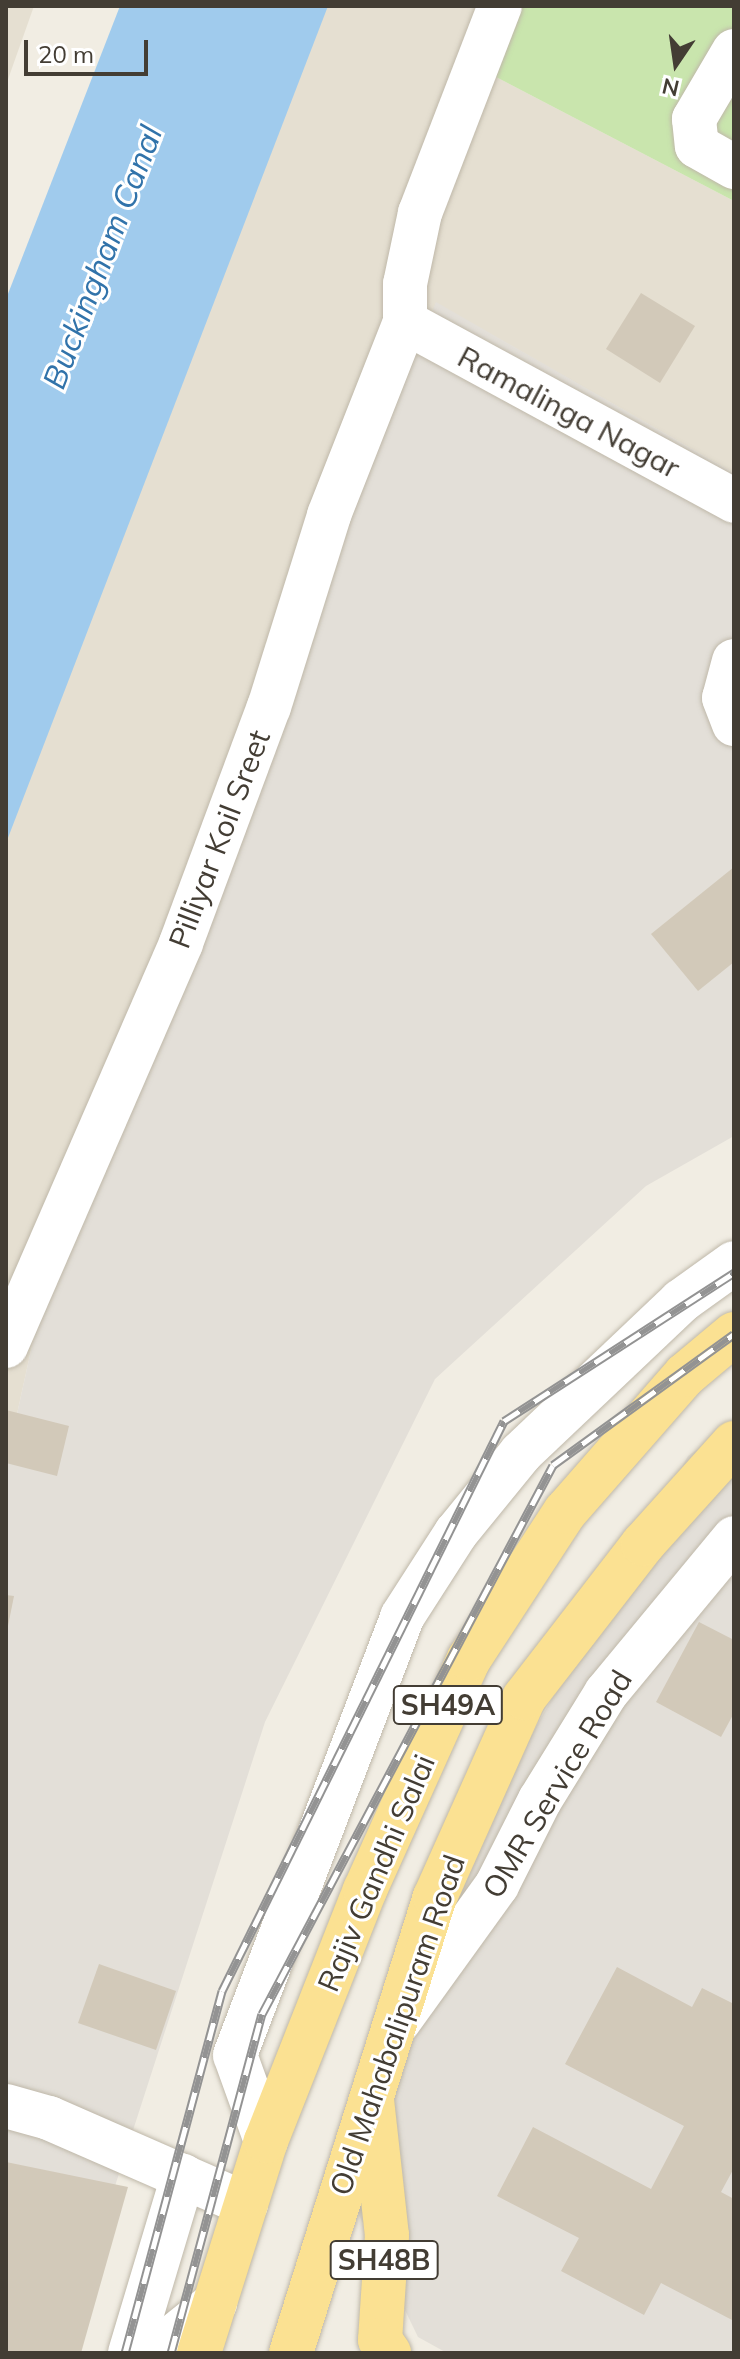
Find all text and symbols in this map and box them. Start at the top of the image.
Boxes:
scale bar [28,24,152,74]
north arrow [636,24,716,104]
text: 20 m [38,39,94,69]
text: N [659,72,682,103]
water label: Buckingham Canal [34,120,170,394]
street label: Ramalinga Nagar [452,338,686,486]
street label: Pilliyar Koil Sreet [161,725,277,953]
street label: OMR Service Road [475,1663,639,1905]
road number: SH49A [392,1681,504,1729]
street label: Rajiv Gandhi Salai [310,1749,442,1997]
street label: Old Mahabalipuram Road [322,1850,472,2200]
road number: SH48B [328,2236,440,2284]

